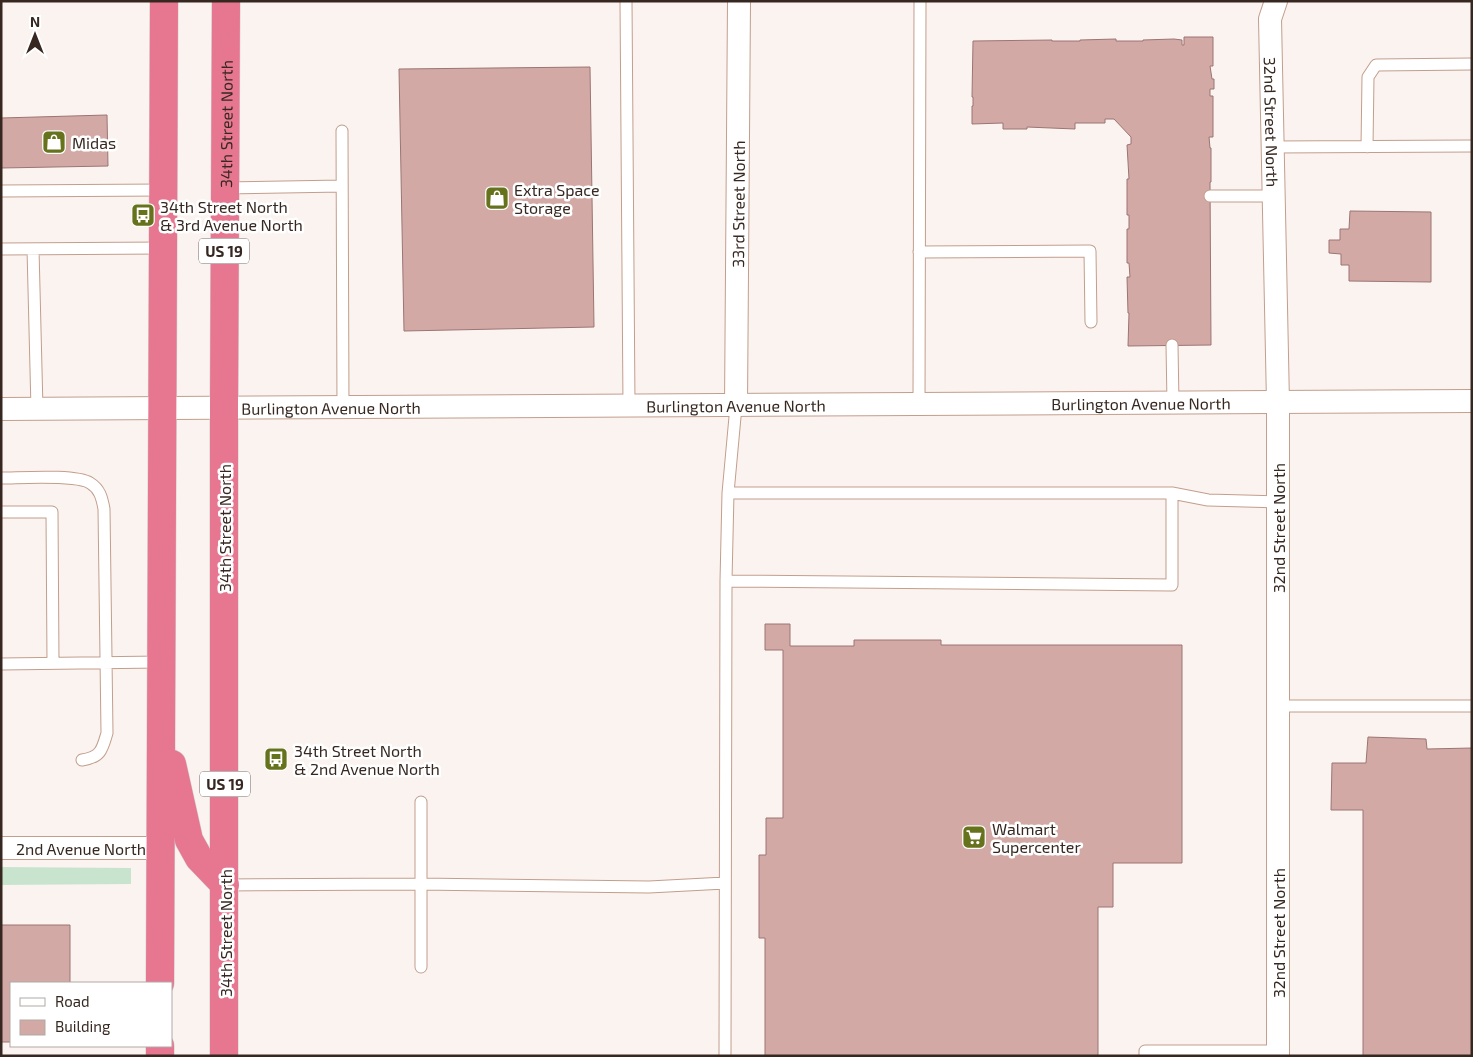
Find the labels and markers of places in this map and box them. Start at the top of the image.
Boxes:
shop icon: Midas [41,129,67,155]
place label: Midas [72,133,116,152]
place label: Extra Space Storage [514,180,600,217]
shop icon: Extra Space Storage [484,185,510,211]
place label: 34th Street North & 3rd Avenue North [160,197,303,234]
bus stop icon: 34th Street North & 3rd Avenue North [130,202,156,228]
place label: 34th Street North & 2nd Avenue North [294,741,440,778]
bus stop icon: 34th Street North & 2nd Avenue North [263,746,289,772]
place label: Walmart Supercenter [992,819,1081,856]
supermarket icon: Walmart Supercenter [961,824,987,850]

